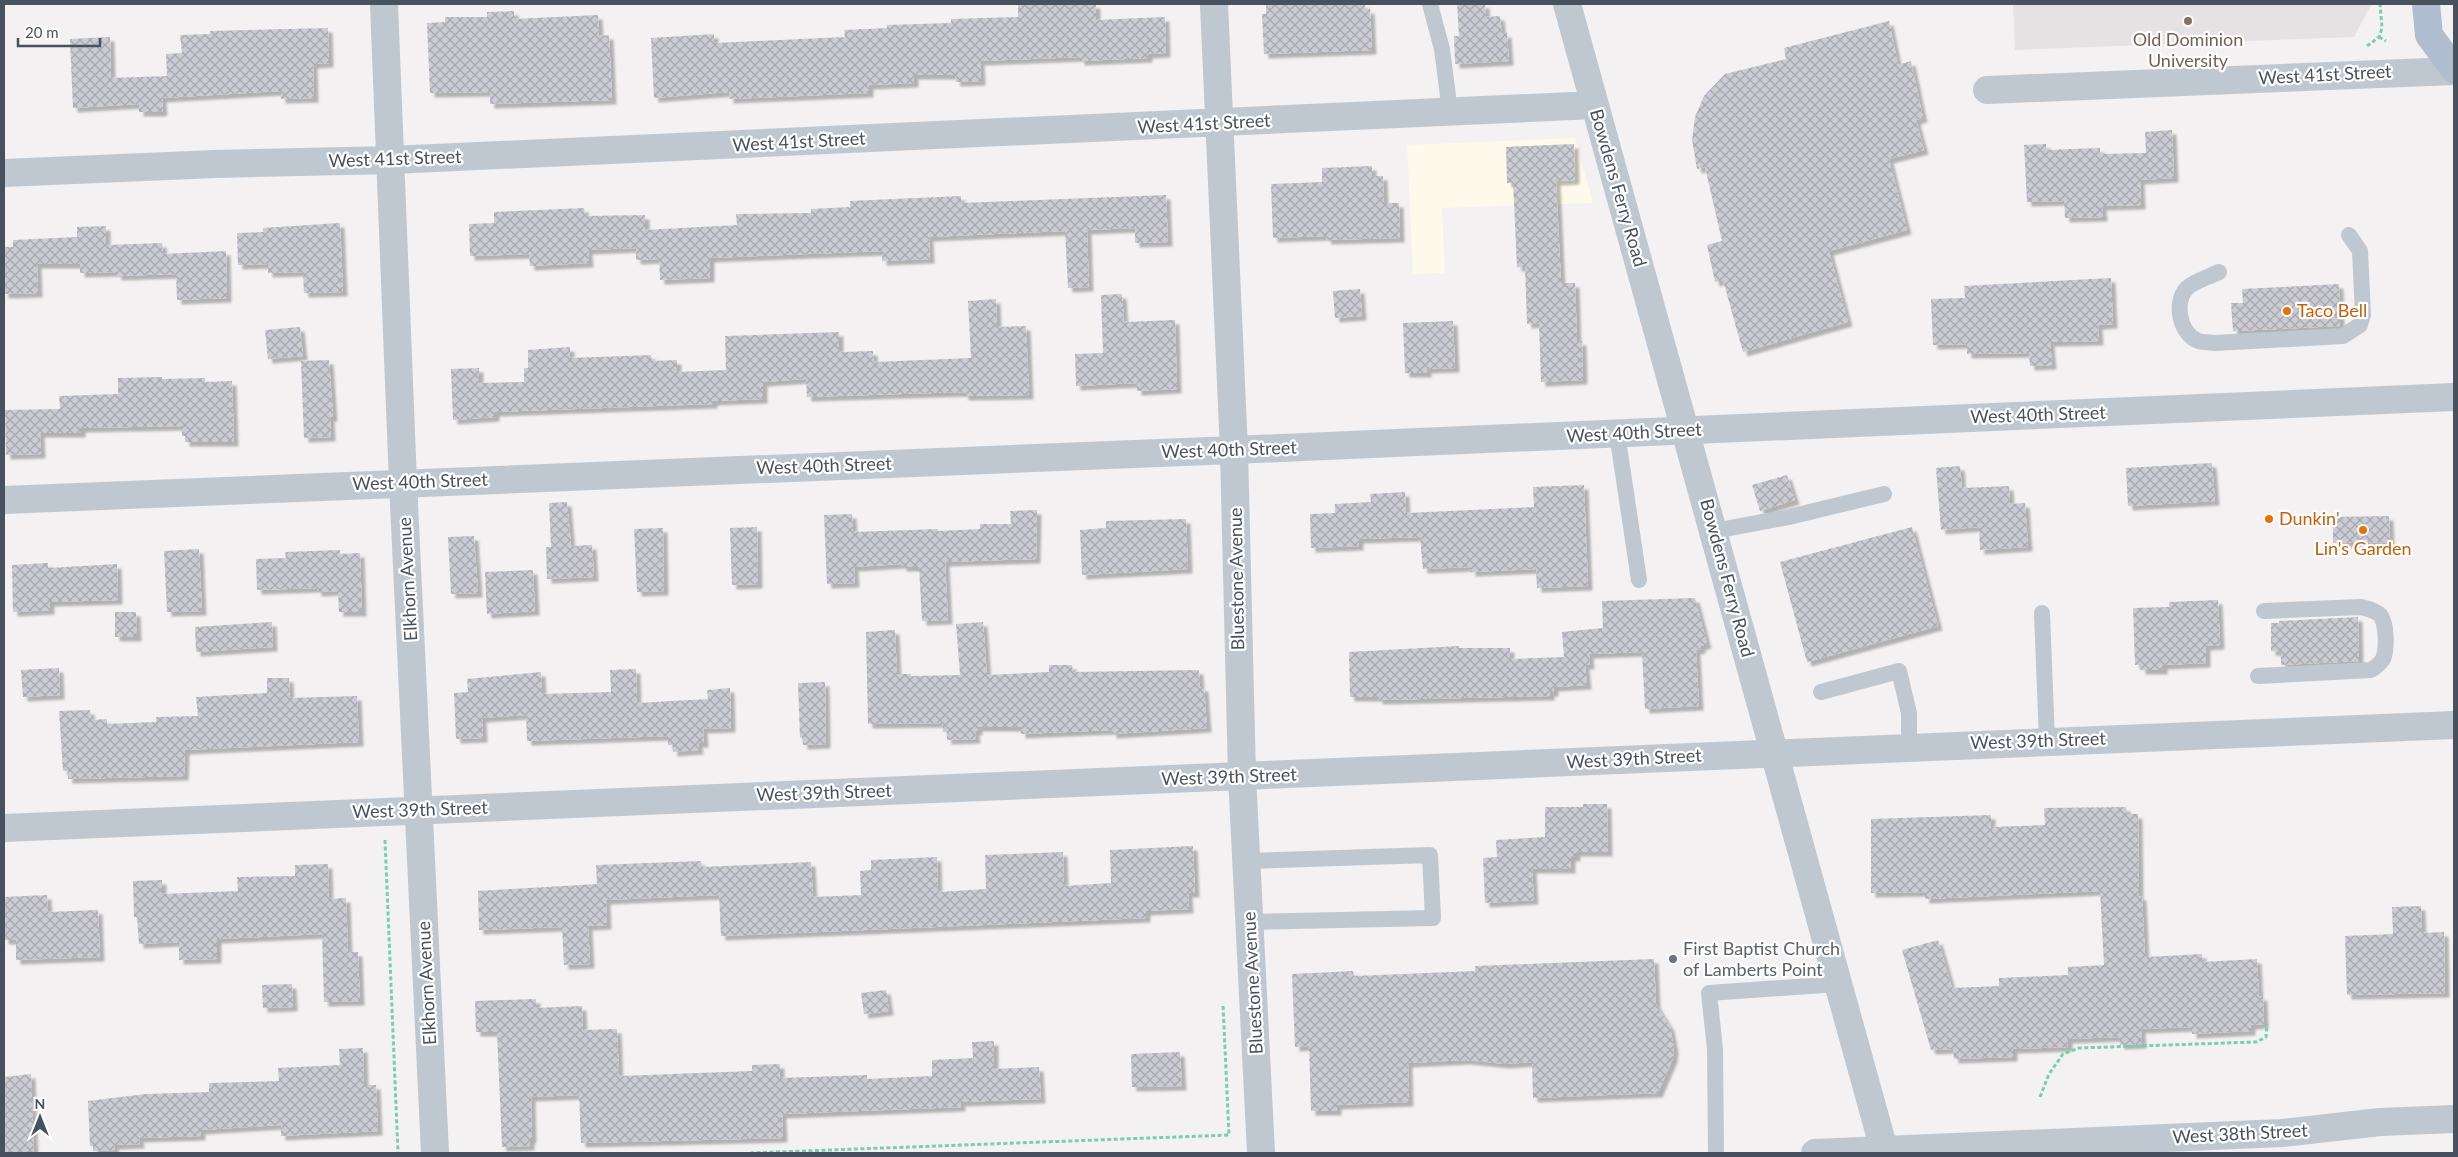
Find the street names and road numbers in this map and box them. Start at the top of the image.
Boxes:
street label: West 41st Street [2258,60,2393,88]
street label: Bowdens Ferry Road [1586,106,1652,269]
street label: West 41st Street [1137,109,1272,137]
street label: West 41st Street [732,127,867,155]
street label: West 41st Street [328,145,462,171]
street label: West 40th Street [1970,401,2107,427]
street label: West 40th Street [1566,417,1703,447]
street label: West 40th Street [1161,436,1298,462]
street label: West 40th Street [756,452,893,478]
street label: West 40th Street [352,468,489,494]
street label: Bowdens Ferry Road [1696,496,1760,659]
street label: Bluestone Avenue [1224,507,1248,651]
street label: Elkhorn Avenue [393,516,421,642]
street label: West 39th Street [1970,727,2107,753]
street label: West 39th Street [1566,743,1703,773]
street label: West 39th Street [1161,763,1298,789]
street label: West 39th Street [756,779,893,805]
street label: West 39th Street [352,796,489,822]
street label: Bluestone Avenue [1237,911,1267,1055]
street label: Elkhorn Avenue [412,920,440,1046]
street label: West 38th Street [2172,1118,2309,1148]

